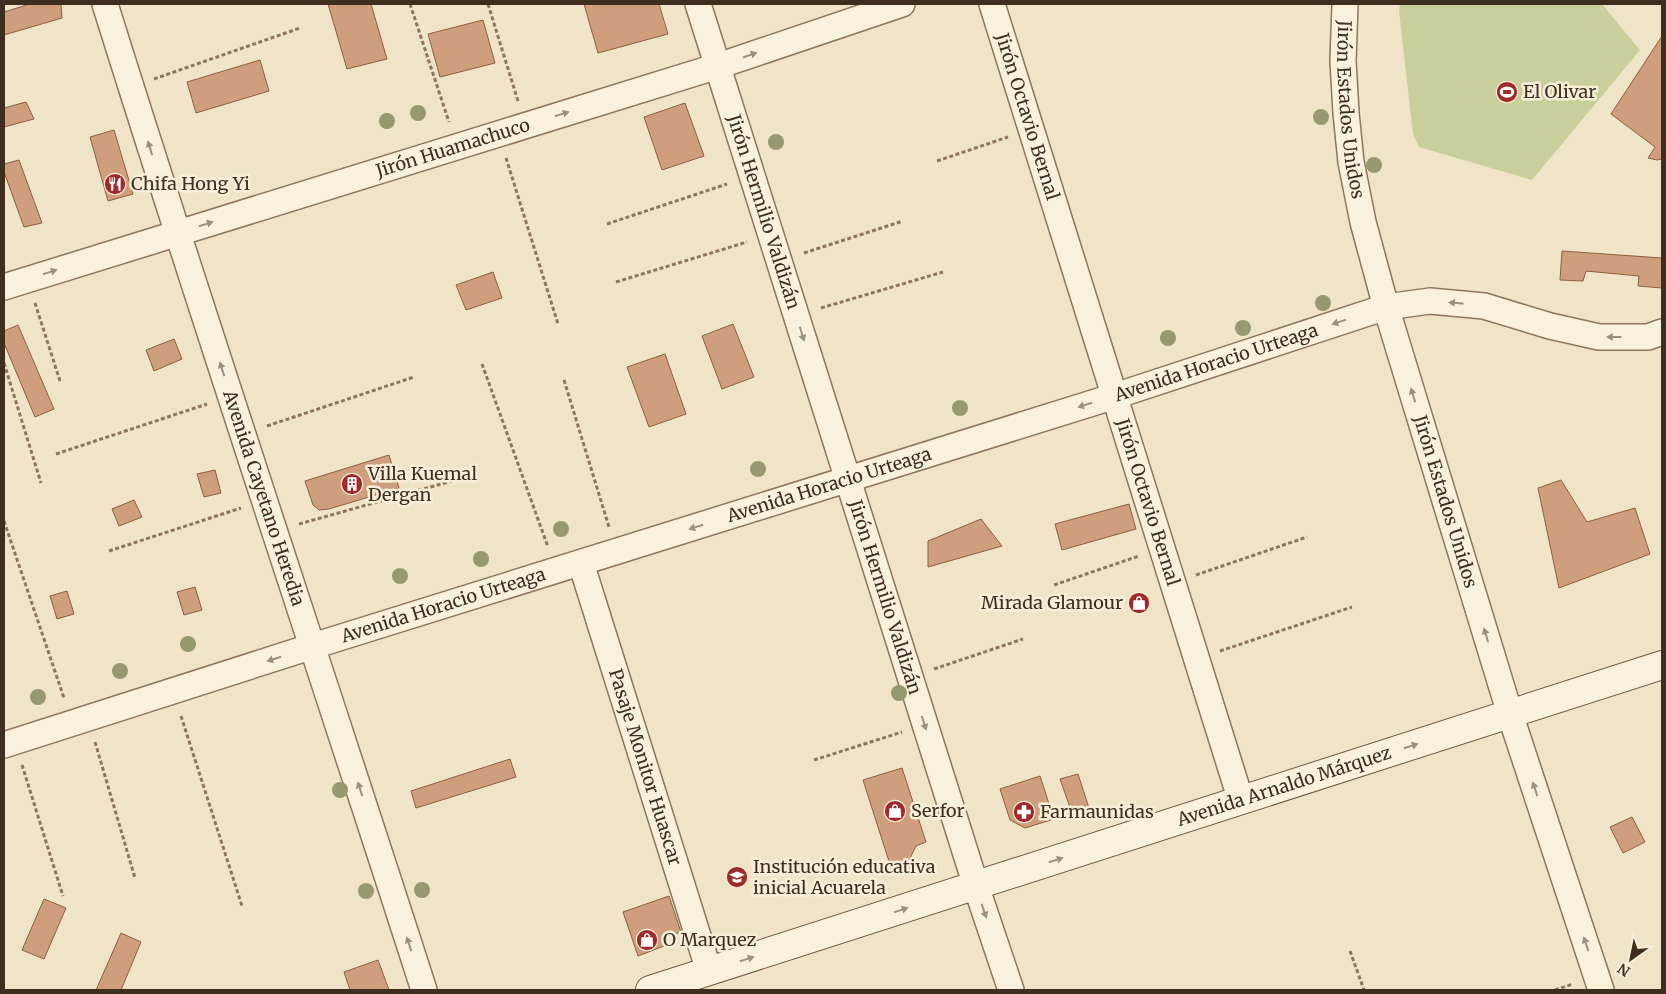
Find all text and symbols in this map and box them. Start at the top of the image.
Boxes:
street label: Jirón Estados Unidos [1332,19,1370,201]
street label: Jirón Octavio Bernal [990,29,1065,203]
one-way arrow [743,51,758,59]
sports icon: El Olivar [1495,80,1519,104]
place label: El Olivar [1523,80,1596,103]
one-way arrow [554,110,569,118]
street label: Jirón Hermilio Valdizán [722,111,805,312]
street label: Jirón Huamachuco [372,113,533,182]
one-way arrow [146,140,153,155]
restaurant icon: Chifa Hong Yi [103,172,127,196]
place label: Chifa Hong Yi [131,172,250,195]
one-way arrow [198,220,213,227]
one-way arrow [43,268,58,276]
one-way arrow [1448,299,1464,307]
street label: Avenida Horacio Urteaga [1110,318,1321,407]
one-way arrow [1332,319,1347,327]
one-way arrow [798,327,806,342]
one-way arrow [1606,333,1622,341]
one-way arrow [217,361,225,376]
street label: Avenida Cayetano Heredia [218,386,310,609]
one-way arrow [1408,388,1416,403]
one-way arrow [1077,402,1092,410]
street label: Jirón Estados Unidos [1408,411,1483,591]
street label: Jirón Octavio Bernal [1111,415,1185,589]
street label: Avenida Horacio Urteaga [723,442,934,528]
place label: Villa Kuemal Dergan [367,462,477,506]
building icon: Villa Kuemal Dergan [340,472,364,496]
street label: Jirón Hermilio Valdizán [844,496,927,697]
one-way arrow [688,523,703,531]
street label: Avenida Horacio Urteaga [337,562,549,648]
place label: Mirada Glamour [981,591,1123,614]
shop icon: Mirada Glamour [1127,591,1151,615]
one-way arrow [1482,627,1489,642]
one-way arrow [266,655,281,663]
street label: Pasaje Monitor Huascar [604,666,687,868]
one-way arrow [921,715,928,730]
street label: Avenida Arnaldo Márquez [1173,741,1394,831]
one-way arrow [1403,742,1418,749]
one-way arrow [355,782,363,797]
one-way arrow [1531,782,1538,797]
shop icon: Serfor [883,799,907,823]
place label: Serfor [911,799,965,822]
pharmacy icon: Farmaunidas [1012,800,1036,824]
place label: Farmaunidas [1040,800,1154,823]
place label: Institución educativa inicial Acuarela [753,855,936,899]
one-way arrow [1049,856,1064,864]
school or university icon: Institución educativa inicial Acuarela [725,865,749,889]
one-way arrow [980,904,988,919]
one-way arrow [894,905,909,913]
shop icon: O Marquez [635,928,659,952]
place label: O Marquez [663,928,757,951]
north arrow [1606,934,1656,984]
one-way arrow [405,936,413,951]
one-way arrow [1581,936,1589,951]
one-way arrow [739,955,754,963]
text: N [1614,959,1633,980]

